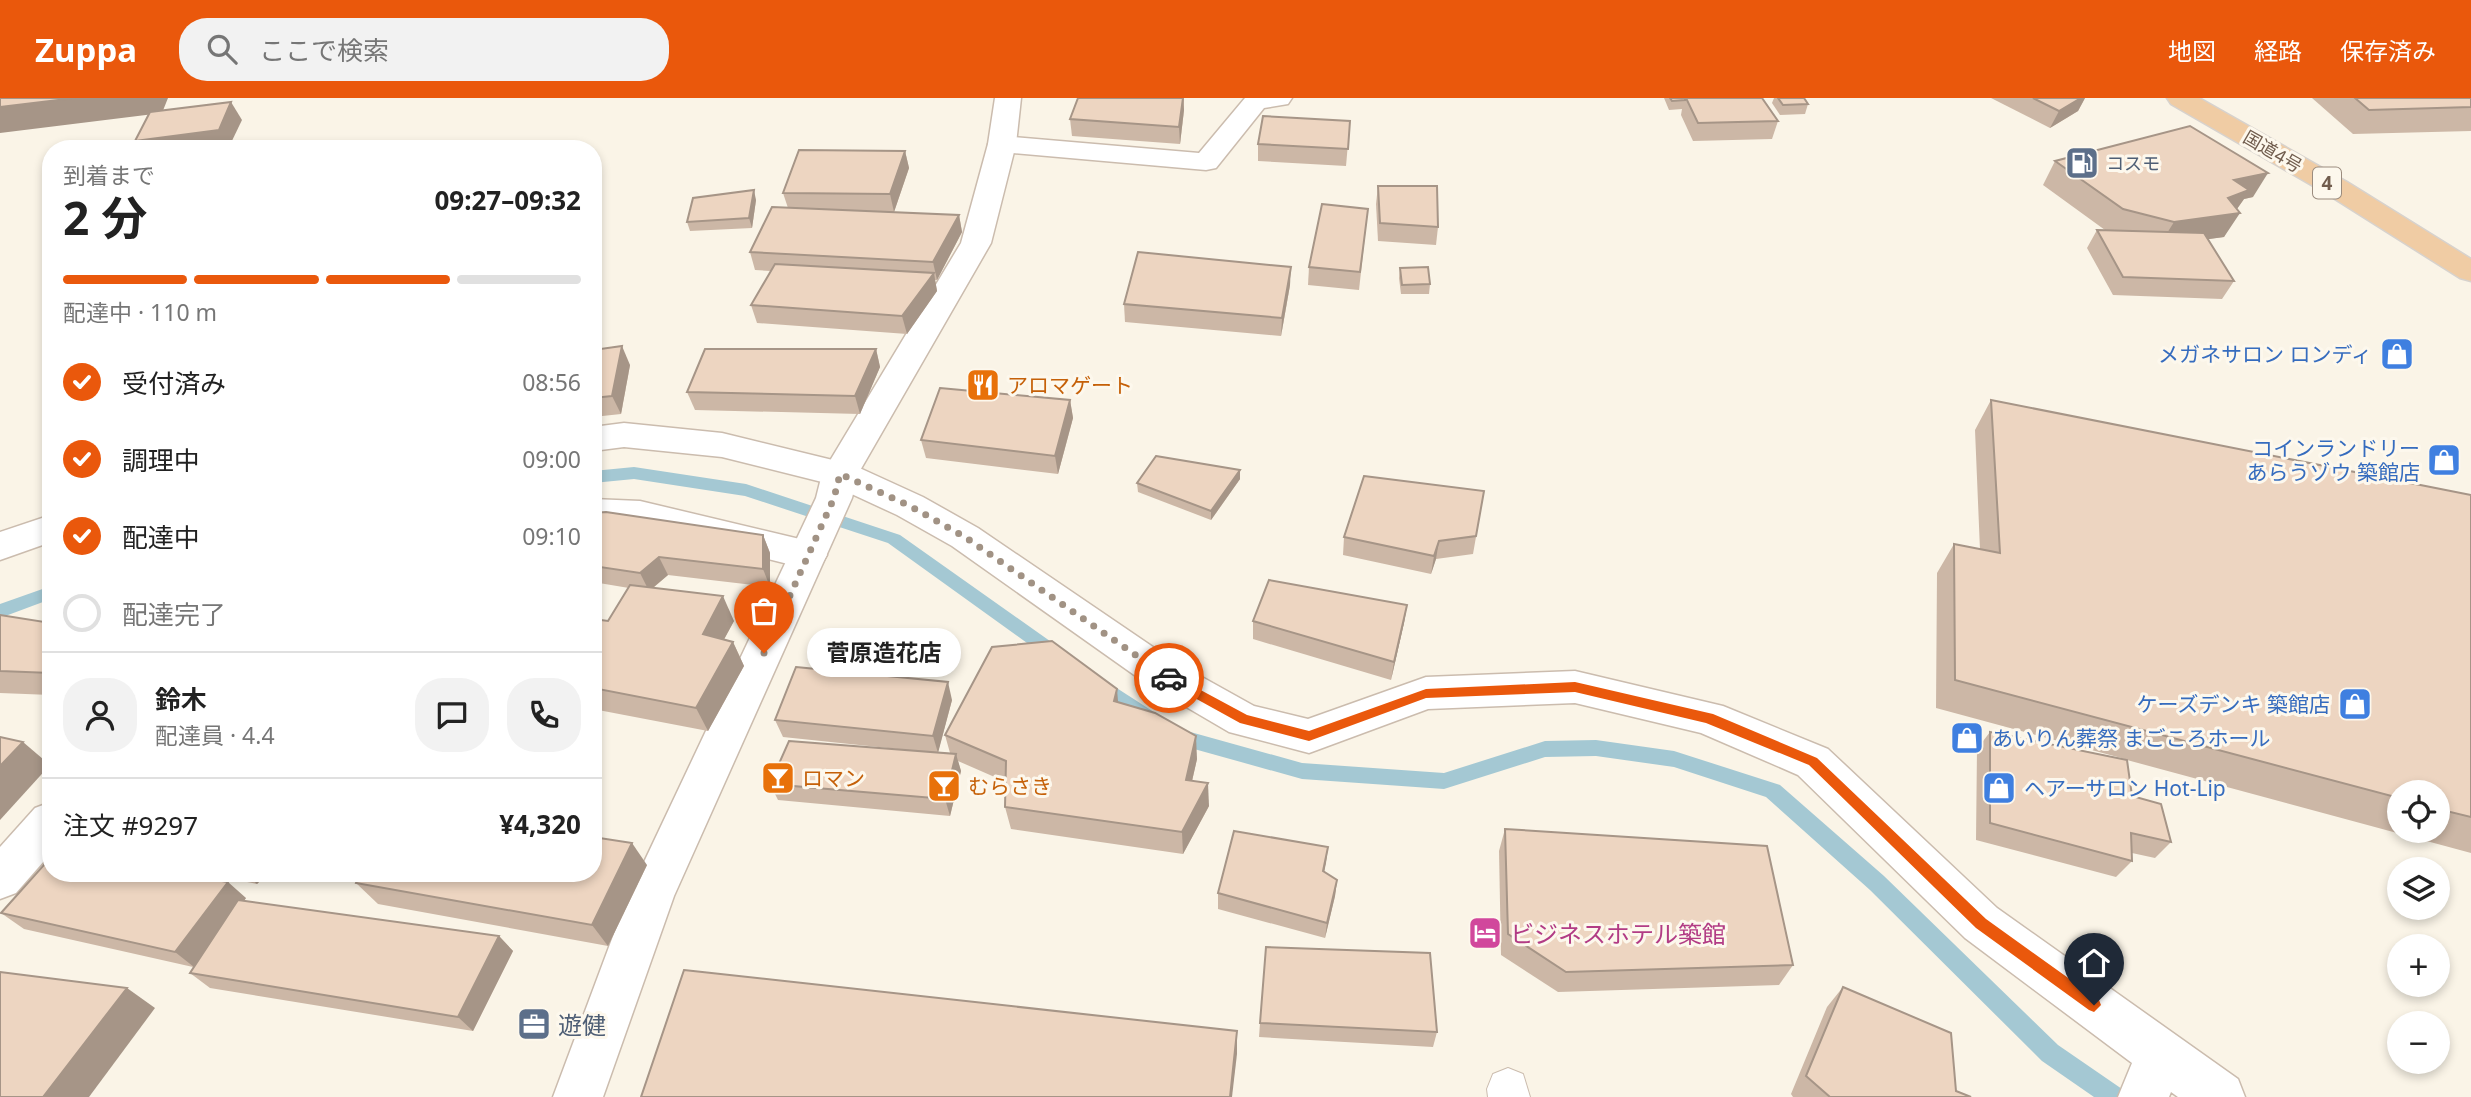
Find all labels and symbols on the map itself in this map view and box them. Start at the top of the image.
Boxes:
street label: 国道4号 [2239,125,2307,177]
fuel station icon: コスモ [2063,144,2101,182]
place label: コスモ [2106,151,2160,175]
road number: 4 [2313,167,2341,198]
shop icon: メガネサロン ロンディ [2378,335,2416,373]
place label: メガネサロン ロンディ [2158,340,2372,368]
restaurant icon: アロマゲート [964,366,1002,404]
place label: アロマゲート [1007,371,1133,399]
place label: コインランドリー あらうゾウ 築館店 [2247,434,2420,486]
shop icon: コインランドリー あらうゾウ 築館店 [2425,441,2463,479]
pin [734,581,794,653]
callout: 菅原造花店 [806,628,960,678]
courier [1134,643,1204,713]
shop icon: ケーズデンキ 築館店 [2336,685,2374,723]
place label: ケーズデンキ 築館店 [2137,690,2330,718]
shop icon: あいりん葬祭 まごころホール [1948,719,1986,757]
place label: あいりん葬祭 まごころホール [1992,724,2270,752]
bar icon: ロマン [759,759,797,797]
place label: ロマン [802,764,865,792]
bar icon: むらさき [925,767,963,805]
shop icon: ヘアーサロン Hot-Lip [1980,769,2018,807]
place label: むらさき [968,772,1052,800]
place label: ヘアーサロン Hot-Lip [2024,774,2226,802]
hotel icon: ビジネスホテル築館 [1466,914,1504,952]
place label: ビジネスホテル築館 [1510,917,1726,950]
pin [2064,933,2124,1005]
office icon: 遊健 [515,1005,553,1043]
place label: 遊健 [558,1008,606,1041]

